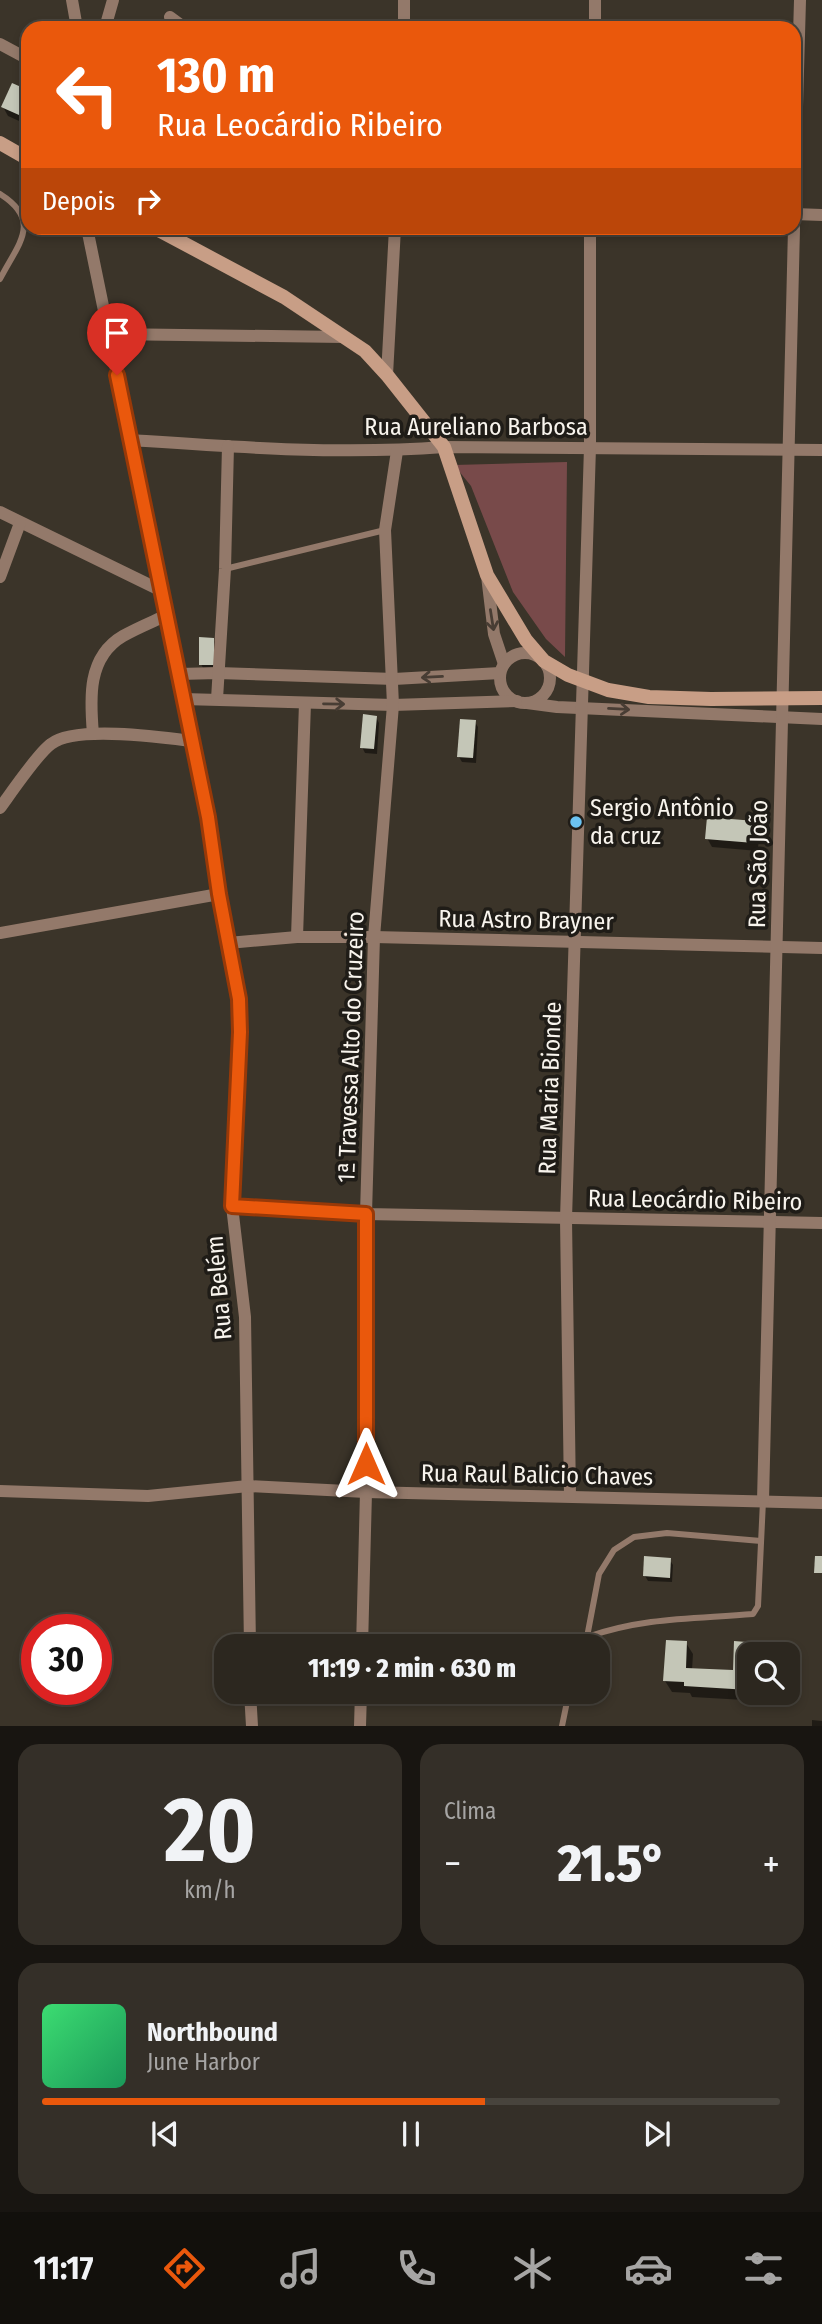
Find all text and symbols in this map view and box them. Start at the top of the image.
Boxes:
text: 130 m [157,46,275,105]
icon: left [42,49,133,140]
text: Rua Leocárdio Ribeiro [157,106,443,144]
icon: right [129,182,167,220]
text: Depois [42,186,115,217]
pin [87,303,147,375]
icon: arrive [98,314,136,352]
street label: Rua Aureliano Barbosa [364,413,588,441]
one-way arrow [486,608,499,631]
one-way arrow [421,670,444,683]
one-way arrow [322,697,345,711]
one-way arrow [607,703,630,716]
place label: Sergio Antônio da cruz [590,794,734,850]
street label: Rua São João [743,800,773,928]
marker: Sergio Antônio da cruz [568,814,584,830]
street label: Rua Astro Brayner [438,904,615,936]
street label: 1ª Travessa Alto do Cruzeiro [332,911,370,1183]
street label: Rua Maria Bionde [533,1001,567,1175]
street label: Rua Leocárdio Ribeiro [588,1184,802,1216]
street label: Rua Belém [200,1235,238,1341]
position arrow [329,1427,403,1501]
street label: Rua Raul Balicio Chaves [421,1459,653,1491]
speed limit sign: 30 [21,1614,112,1705]
map controls [737,1642,800,1705]
button: search [737,1642,800,1705]
text: 11:19 · 2 min · 630 m [308,1653,516,1684]
text: 20 [164,1776,256,1885]
text: Clima [444,1797,496,1825]
text: 21.5° [558,1832,666,1895]
text: − [444,1841,461,1887]
text: + [763,1841,780,1887]
text: km/h [184,1876,236,1904]
text: Northbound [147,2017,278,2048]
text: June Harbor [147,2048,260,2076]
icon: previous [146,2115,184,2153]
icon: pause [392,2115,430,2153]
icon: next [638,2115,676,2153]
icon: directions [160,2244,209,2293]
icon: music [276,2244,325,2293]
icon: phone [392,2244,441,2293]
icon: climate [508,2244,557,2293]
icon: car [624,2244,673,2293]
icon: filters [739,2244,788,2293]
text: 11:17 [33,2249,93,2287]

